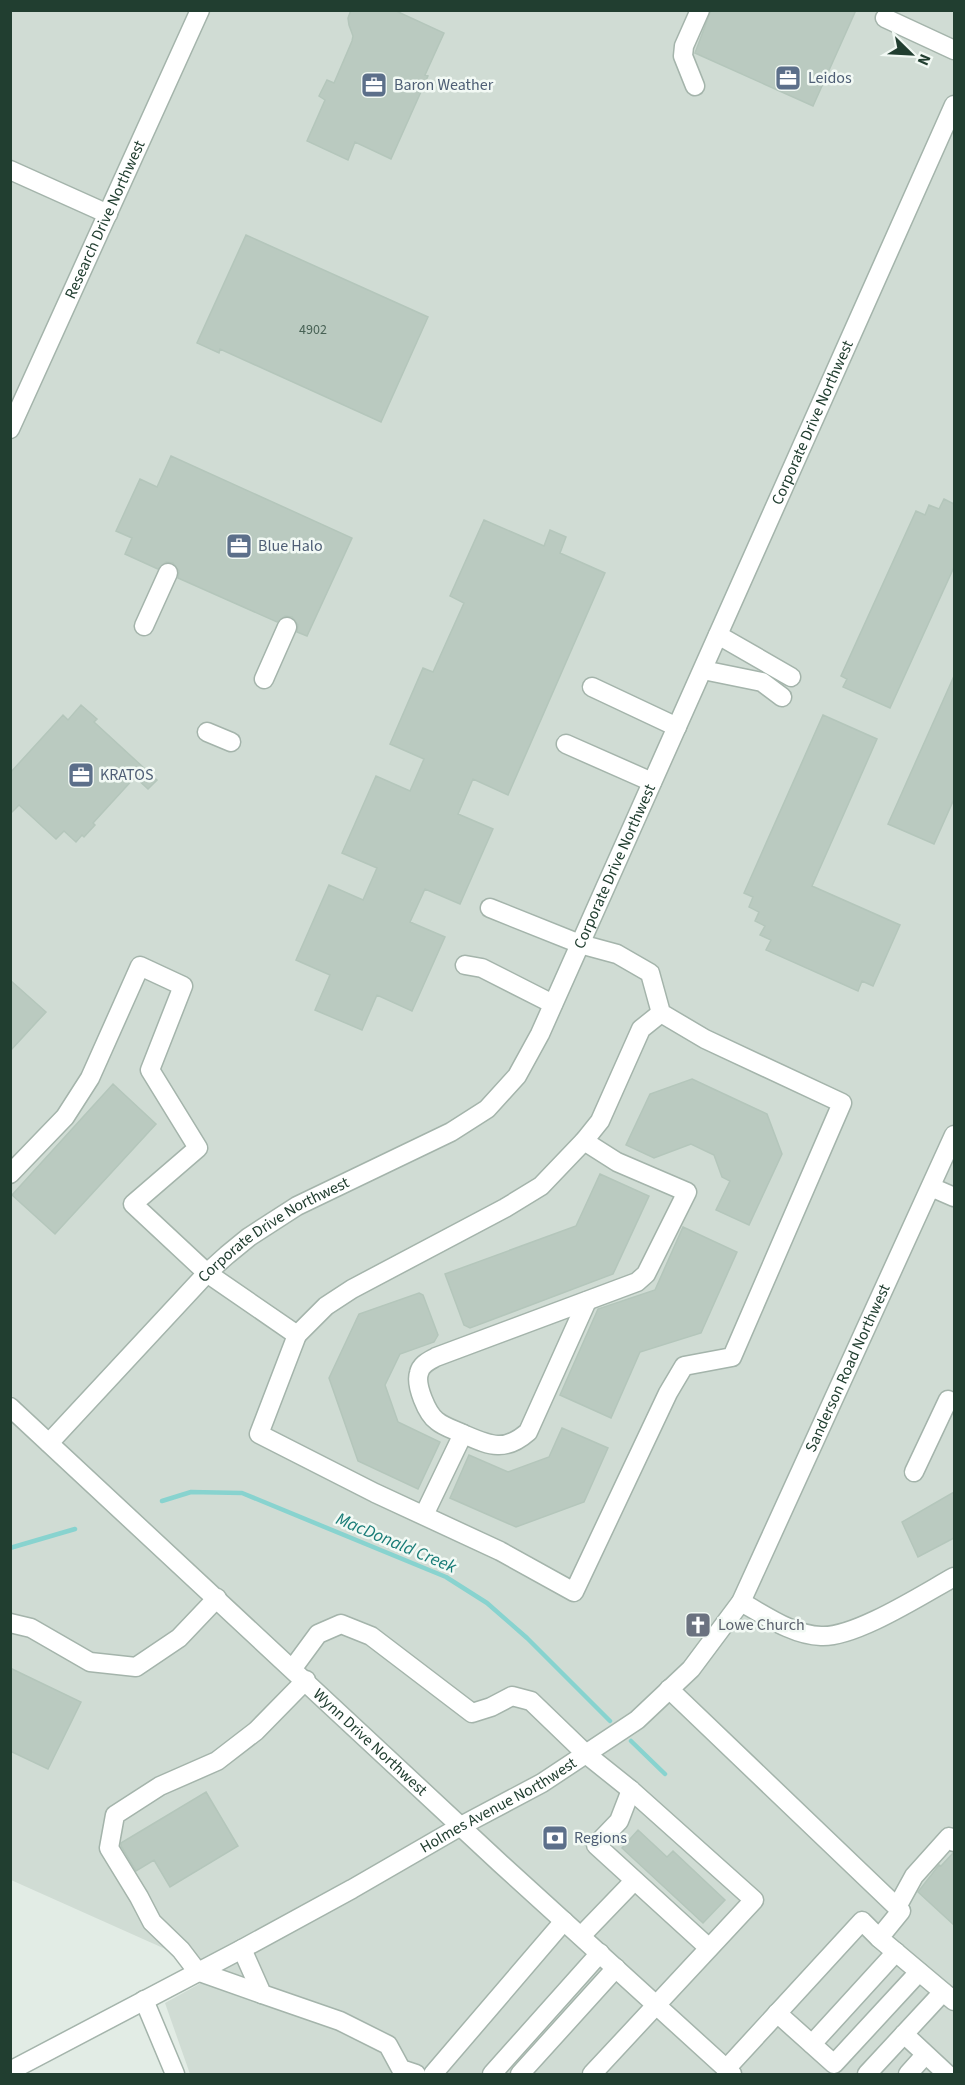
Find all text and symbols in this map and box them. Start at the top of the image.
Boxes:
north arrow [881,24,941,84]
text: N [912,50,936,69]
office icon: Leidos [773,63,803,93]
place label: Leidos [808,67,852,89]
office icon: Baron Weather [359,70,389,100]
place label: Baron Weather [394,74,494,96]
street label: Research Drive Northwest [59,136,151,302]
house number: 4902 [299,320,327,340]
street label: Corporate Drive Northwest [766,336,859,508]
office icon: Blue Halo [224,531,254,561]
place label: Blue Halo [258,535,323,557]
office icon: KRATOS [66,760,96,790]
place label: KRATOS [100,764,154,786]
street label: Corporate Drive Northwest [568,780,661,952]
street label: Corporate Drive Northwest [193,1171,353,1287]
street label: Sanderson Road Northwest [800,1280,896,1456]
water label: MacDonald Creek [332,1506,460,1580]
church icon: Lowe Church [683,1610,713,1640]
place label: Lowe Church [718,1614,805,1636]
street label: Wynn Drive Northwest [308,1684,432,1801]
street label: Holmes Avenue Northwest [416,1752,581,1858]
bank icon: Regions [540,1823,570,1853]
place label: Regions [574,1827,627,1849]

